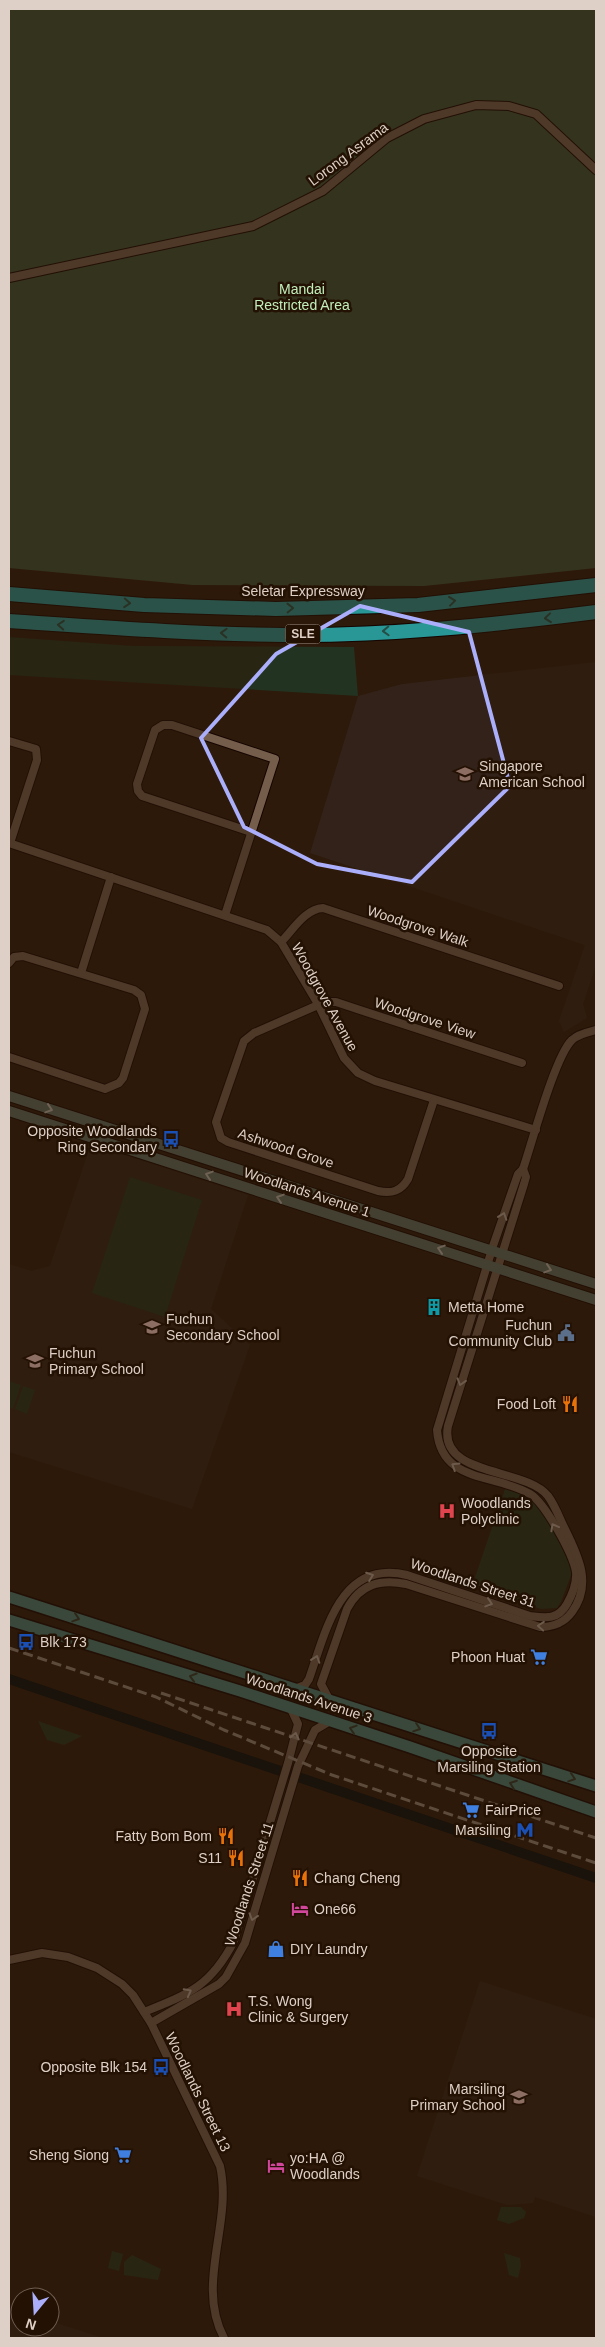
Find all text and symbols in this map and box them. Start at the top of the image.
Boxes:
street label: Lorong Asrama [305,119,391,189]
park label: Mandai Restricted Area [254,281,350,313]
street label: Seletar Expressway [241,583,365,599]
one-way arrow [448,596,456,607]
one-way arrow [123,598,131,609]
one-way arrow [286,603,294,614]
one-way arrow [544,612,552,623]
one-way arrow [57,619,65,630]
road number: SLE [286,624,320,644]
one-way arrow [382,626,390,637]
one-way arrow [219,627,227,638]
place label: Singapore American School [479,758,585,790]
school or university icon: Singapore American School [455,764,475,784]
street label: Woodgrove Walk [365,902,472,950]
street label: Woodgrove Avenue [289,940,362,1054]
street label: Woodgrove View [372,994,478,1042]
one-way arrow [44,1103,53,1113]
place label: Opposite Woodlands Ring Secondary [27,1123,157,1155]
street label: Ashwood Grove [236,1125,336,1171]
bus stop icon: Opposite Woodlands Ring Secondary [161,1129,181,1149]
street label: Woodlands Avenue 1 [242,1164,372,1220]
one-way arrow [205,1171,214,1181]
one-way arrow [276,1194,285,1204]
one-way arrow [498,1212,508,1220]
one-way arrow [438,1245,446,1255]
one-way arrow [544,1263,552,1273]
building icon: Metta Home [424,1297,444,1317]
place label: Metta Home [448,1299,524,1315]
place label: Fuchun Secondary School [166,1311,280,1343]
school or university icon: Fuchun Secondary School [142,1317,162,1337]
place label: Fuchun Community Club [449,1317,552,1349]
public building icon: Fuchun Community Club [556,1323,576,1343]
place label: Fuchun Primary School [49,1345,144,1377]
school or university icon: Fuchun Primary School [25,1351,45,1371]
one-way arrow [457,1378,467,1386]
restaurant icon: Food Loft [560,1394,580,1414]
place label: Food Loft [497,1396,556,1412]
one-way arrow [451,1462,460,1472]
place label: Woodlands Polyclinic [461,1495,531,1527]
hospital icon: Woodlands Polyclinic [437,1501,457,1521]
one-way arrow [551,1523,561,1532]
street label: Woodlands Street 31 [408,1555,538,1611]
one-way arrow [365,1572,374,1582]
one-way arrow [484,1597,492,1607]
one-way arrow [71,1612,79,1622]
one-way arrow [536,1621,544,1632]
bus stop icon: Blk 173 [16,1632,36,1652]
place label: Blk 173 [40,1634,87,1650]
supermarket icon: Phoon Huat [529,1647,549,1667]
place label: Phoon Huat [451,1649,525,1665]
one-way arrow [310,1656,320,1664]
street label: Woodlands Avenue 3 [244,1670,374,1726]
one-way arrow [190,1672,198,1682]
bus stop icon: Opposite Marsiling Station [479,1721,499,1741]
one-way arrow [412,1723,420,1733]
one-way arrow [349,1724,358,1734]
one-way arrow [289,1731,300,1740]
place label: Opposite Marsiling Station [437,1743,541,1775]
one-way arrow [567,1772,575,1782]
one-way arrow [510,1780,518,1790]
supermarket icon: FairPrice [461,1800,481,1820]
place label: FairPrice [485,1802,541,1818]
street label: Woodlands Street 11 [221,1820,277,1948]
metro station icon: Marsiling [515,1820,535,1840]
place label: Marsiling [455,1822,511,1838]
restaurant icon: Fatty Bom Bom [216,1826,236,1846]
place label: Fatty Bom Bom [116,1828,212,1844]
restaurant icon: S11 [226,1848,246,1868]
place label: S11 [198,1850,222,1866]
restaurant icon: Chang Cheng [290,1868,310,1888]
place label: Chang Cheng [314,1870,400,1886]
hotel icon: One66 [290,1899,310,1919]
place label: One66 [314,1901,356,1917]
one-way arrow [248,1912,258,1921]
shop icon: DIY Laundry [266,1939,286,1959]
place label: DIY Laundry [290,1941,368,1957]
one-way arrow [183,1988,192,1998]
place label: T.S. Wong Clinic & Surgery [248,1993,348,2025]
hospital icon: T.S. Wong Clinic & Surgery [224,1999,244,2019]
street label: Woodlands Street 13 [162,2030,234,2154]
bus stop icon: Opposite Blk 154 [151,2057,171,2077]
place label: Opposite Blk 154 [40,2059,147,2075]
place label: Marsiling Primary School [410,2081,505,2113]
school or university icon: Marsiling Primary School [509,2087,529,2107]
supermarket icon: Sheng Siong [113,2145,133,2165]
place label: Sheng Siong [29,2147,109,2163]
place label: yo:HA @ Woodlands [290,2150,360,2182]
hotel icon: yo:HA @ Woodlands [266,2156,286,2176]
north arrow [10,2287,60,2337]
text: N [24,2315,38,2334]

